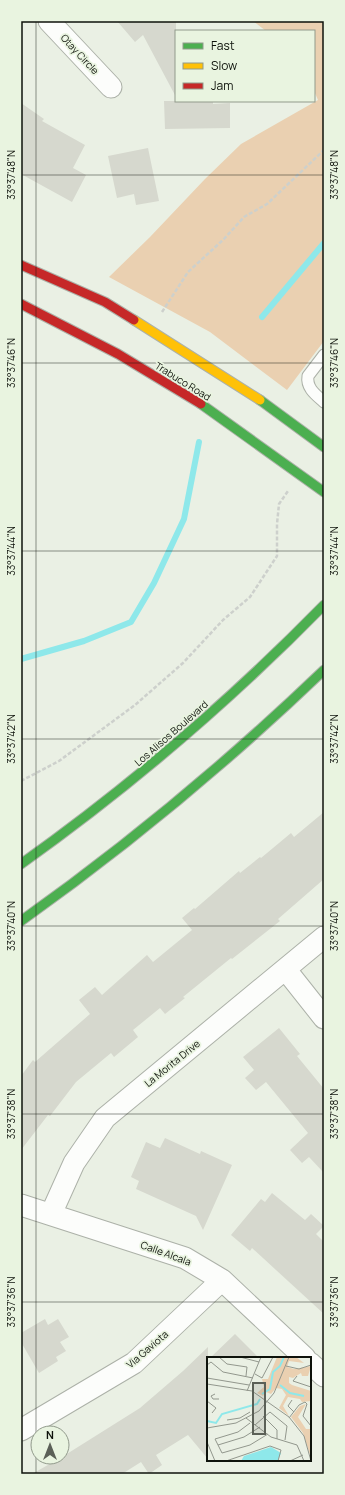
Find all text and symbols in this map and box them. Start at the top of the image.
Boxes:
legend [175,30,315,102]
street label: Otay Circle [58,31,102,77]
text: Fast [211,37,235,54]
text: Slow [211,57,237,74]
text: Jam [211,77,233,94]
text: 33°37'48"N [4,150,18,200]
text: 33°37'48"N [327,150,341,200]
text: 33°37'46"N [4,338,18,388]
text: 33°37'46"N [327,338,341,388]
street label: Trabuco Road [152,358,214,404]
text: 33°37'44"N [4,526,18,576]
text: 33°37'44"N [327,526,341,576]
street label: Los Alisos Boulevard [131,697,211,769]
text: 33°37'42"N [4,714,18,764]
text: 33°37'42"N [327,714,341,764]
text: 33°37'40"N [4,901,18,951]
text: 33°37'40"N [327,901,341,951]
street label: La Morita Drive [141,1036,203,1090]
text: 33°37'38"N [4,1089,18,1139]
text: 33°37'38"N [327,1089,341,1139]
street label: Calle Alcala [139,1237,193,1269]
text: 33°37'36"N [4,1276,18,1327]
text: 33°37'36"N [327,1276,341,1327]
street label: Via Gaviota [123,1327,171,1371]
inset map [207,1357,311,1461]
north arrow [30,1425,70,1465]
text: N [46,1427,54,1442]

